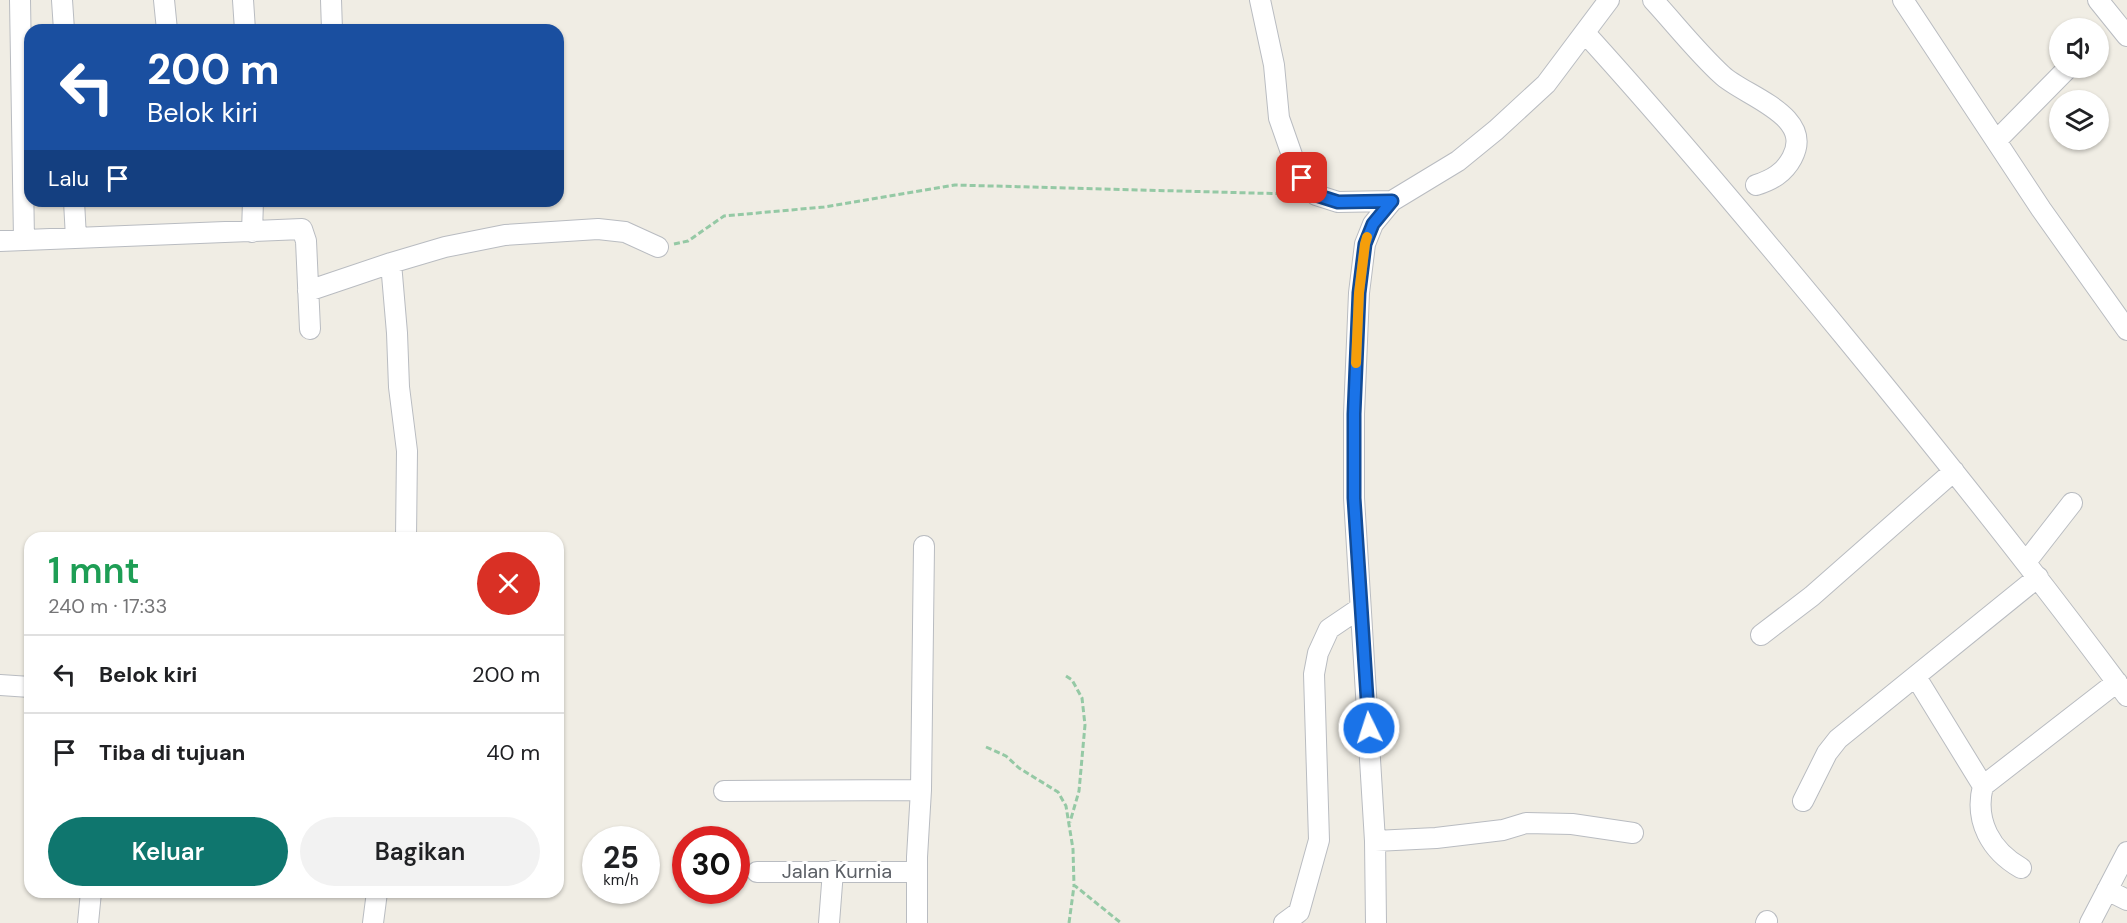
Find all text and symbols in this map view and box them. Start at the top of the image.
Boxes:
map controls [2049,18,2109,150]
button: sound [2049,18,2109,78]
text: 200 m [147,42,280,97]
icon: left [48,48,126,126]
button: layers [2049,90,2109,150]
text: Belok kiri [147,95,258,130]
pin [1276,152,1327,203]
icon: arrive [1285,161,1318,194]
icon: arrive [101,162,134,195]
text: Lalu [48,164,89,193]
text: 1 mnt [48,547,140,594]
button: close [477,552,540,615]
text: 240 m · 17:33 [48,593,167,619]
icon: left [48,658,81,691]
text: Belok kiri [99,660,197,689]
text: 200 m [472,660,540,689]
position arrow [1337,696,1401,760]
icon: arrive [48,736,81,769]
text: Tiba di tujuan [99,738,245,767]
text: 40 m [486,738,540,767]
button: Keluar [48,817,288,886]
button: Bagikan [300,817,540,886]
speed limit sign: 30 [672,826,750,904]
text: 25 [603,838,639,877]
street label: Jalan Kurnia [782,858,892,884]
text: km/h [603,870,639,890]

